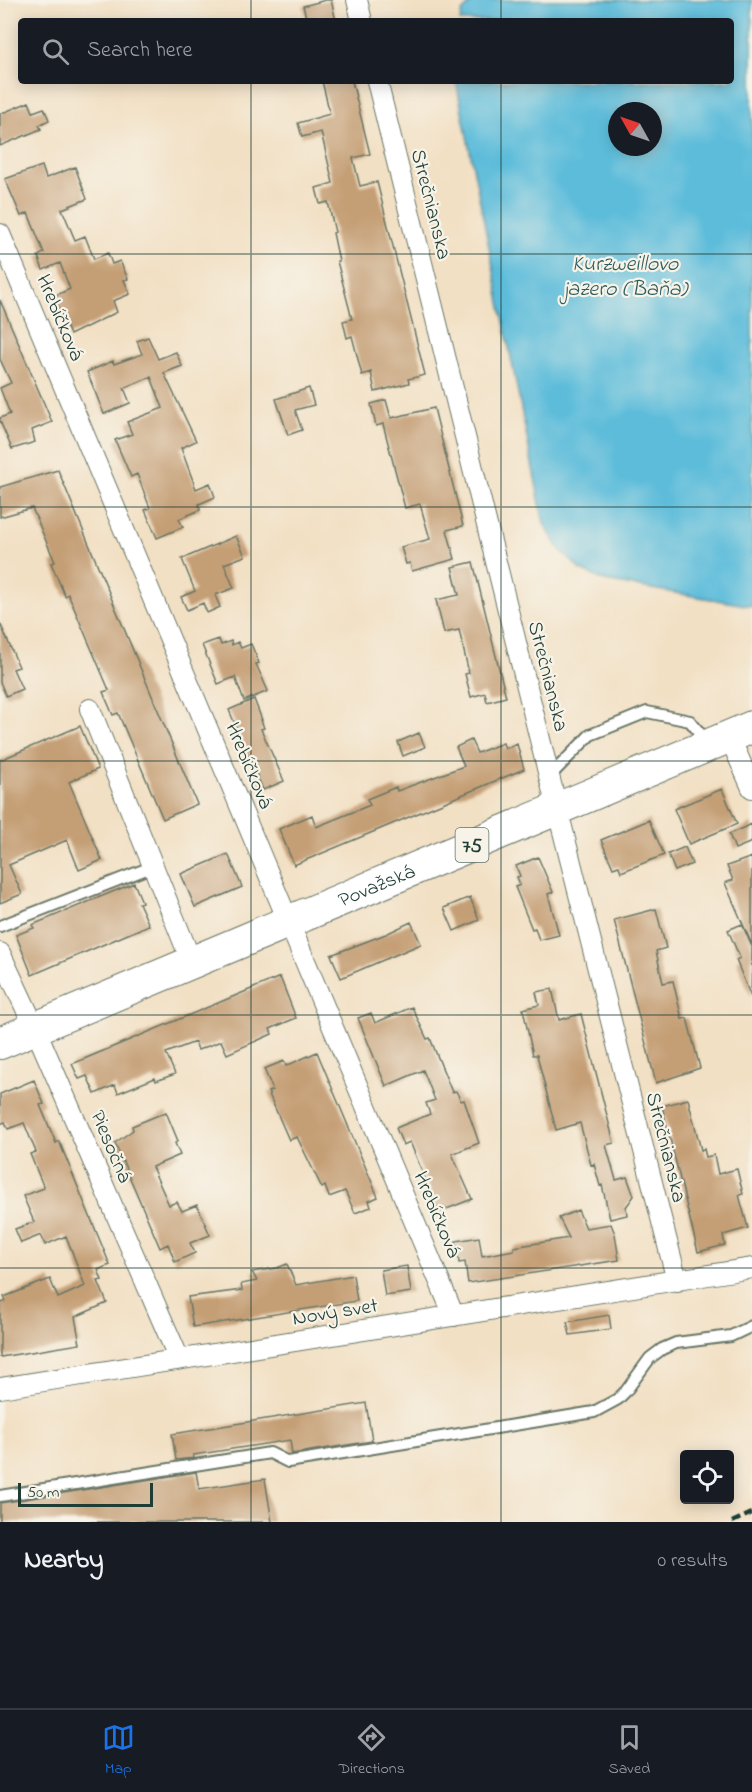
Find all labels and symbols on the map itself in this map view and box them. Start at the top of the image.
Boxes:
north arrow [608,102,662,156]
street label: Strečnianska [402,146,458,263]
water label: Kurzweillovo jazero (Baňa) [559,249,690,306]
street label: Hrebíčková [28,270,91,366]
street label: Strečnianska [519,618,575,735]
street label: Hrebíčková [217,718,280,814]
road number: 75 [456,828,488,862]
street label: Považská [334,857,420,916]
street label: Strečnianska [637,1089,693,1206]
street label: Piesočná [82,1106,139,1188]
street label: Hrebíčková [405,1167,468,1263]
street label: Nový svet [290,1291,380,1336]
scale bar [18,1480,153,1508]

